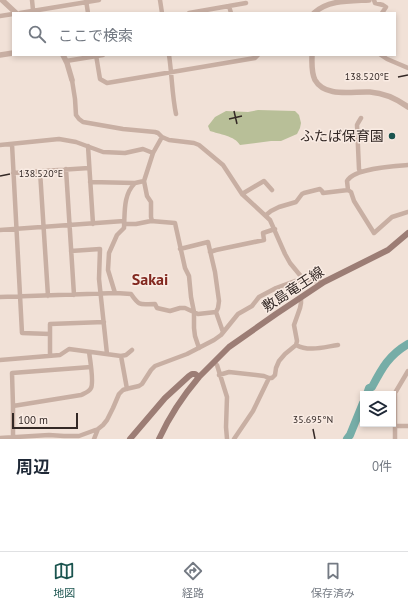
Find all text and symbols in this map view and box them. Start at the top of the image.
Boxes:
search box [12,12,396,56]
icon: search [26,23,48,45]
text: ここで検索 [58,26,133,45]
text: 138.520°E [345,70,389,83]
place label: ふたば保育園 [300,127,384,145]
marker: ふたば保育園 [387,131,397,141]
text: 138.520°E [19,167,63,180]
street label: 敷島竜王線 [259,262,327,316]
district label: Sakai [132,269,168,289]
map controls [360,391,396,427]
button: layers [360,391,396,427]
scale bar [12,411,78,430]
text: 100 m [18,413,48,427]
text: 35.695°N [293,413,333,426]
text: 周辺 [16,456,50,478]
text: 0件 [372,458,392,475]
tab: 地図 [53,560,75,600]
tab: 経路 [182,560,204,600]
tab: 保存済み [311,560,355,600]

